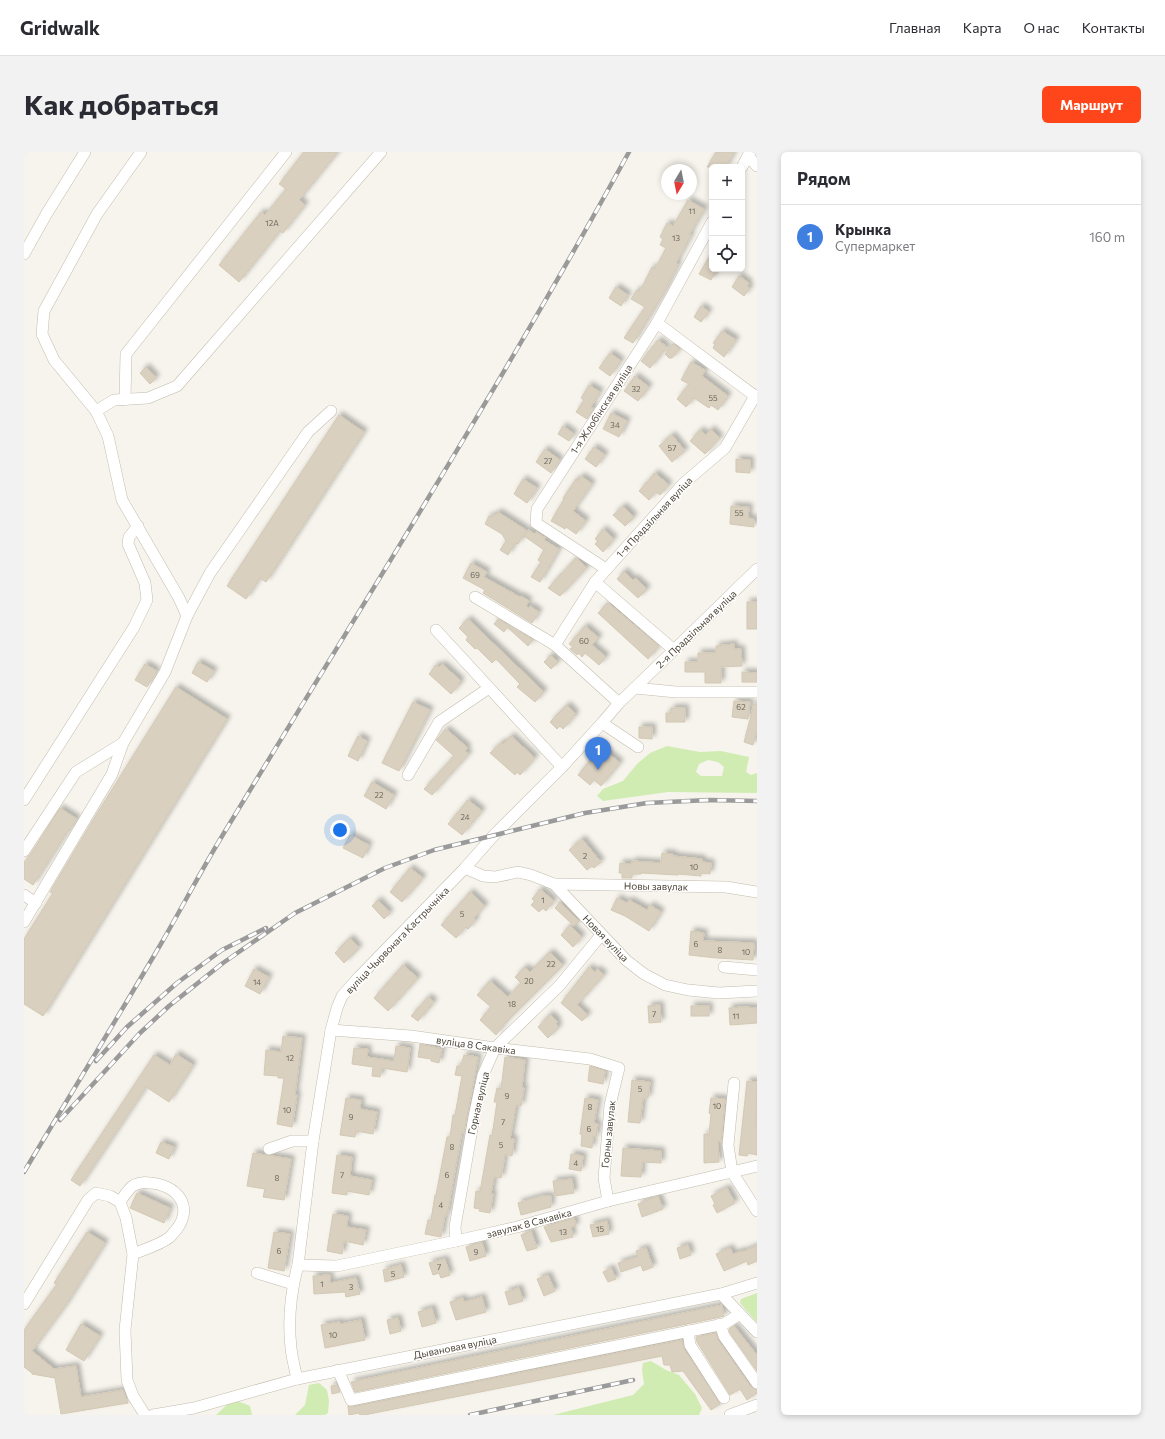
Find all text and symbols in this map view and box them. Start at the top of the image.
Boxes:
text: Gridwalk [20,16,100,39]
text: Главная [889,19,941,36]
text: Карта [963,19,1001,36]
text: О нас [1023,19,1060,36]
text: Контакты [1082,19,1145,36]
button: Маршрут [1042,86,1141,123]
text: Как добраться [24,87,219,121]
north arrow [661,164,697,200]
map controls [709,164,745,272]
button: + [709,164,745,200]
text: Рядом [797,168,851,189]
button: − [709,200,745,236]
house number: 11 [689,206,695,216]
house number: 12А [265,218,279,228]
text: Крынка [835,220,891,238]
text: 1 [807,229,813,245]
text: 160 m [1089,229,1125,245]
house number: 13 [672,233,680,243]
button: locate [709,236,745,272]
text: Супермаркет [835,238,915,254]
street label: 1-я Жлобінская вуліца [568,362,634,456]
house number: 32 [632,384,641,394]
house number: 55 [708,393,718,403]
house number: 34 [610,420,620,430]
house number: 57 [668,443,676,453]
house number: 27 [544,456,552,466]
street label: 1-я Прадзільная вуліца [614,474,694,560]
house number: 55 [734,508,744,518]
house number: 69 [470,570,480,580]
street label: 2-я Прадзільная вуліца [653,587,739,671]
house number: 60 [579,636,589,646]
house number: 62 [736,702,746,712]
pin: 1 [585,737,611,770]
house number: 22 [375,790,384,800]
house number: 24 [460,812,470,822]
your location [330,820,350,840]
house number: 2 [583,851,588,861]
house number: 10 [690,862,698,872]
street label: Новы завулак [624,879,689,893]
street label: вуліца Чырвонага Кастрычніка [343,884,451,996]
house number: 1 [541,895,545,905]
house number: 5 [460,909,465,919]
street label: Новая вуліца [581,912,631,964]
house number: 6 [694,939,699,949]
house number: 8 [718,945,723,955]
house number: 10 [742,947,750,957]
house number: 22 [547,959,556,969]
house number: 20 [524,976,534,986]
house number: 14 [253,977,261,987]
house number: 18 [508,999,516,1009]
house number: 7 [652,1009,656,1019]
house number: 11 [733,1011,739,1021]
street label: вуліца 8 Сакавіка [435,1033,517,1057]
house number: 12 [286,1053,294,1063]
street label: Горная вуліца [465,1070,491,1136]
house number: 5 [638,1084,643,1094]
house number: 9 [505,1091,510,1101]
street label: Горны завулак [598,1099,618,1168]
house number: 10 [713,1101,721,1111]
house number: 8 [588,1102,593,1112]
house number: 10 [283,1105,291,1115]
house number: 9 [349,1112,354,1122]
house number: 7 [501,1117,505,1127]
house number: 6 [587,1124,592,1134]
house number: 5 [499,1140,504,1150]
house number: 8 [450,1142,455,1152]
house number: 4 [574,1158,579,1168]
house number: 7 [340,1170,344,1180]
house number: 6 [445,1170,450,1180]
house number: 8 [275,1173,280,1183]
house number: 4 [439,1200,444,1210]
street label: завулак 8 Сакавіка [485,1206,573,1240]
house number: 15 [596,1224,604,1234]
house number: 13 [559,1227,567,1237]
house number: 6 [277,1246,282,1256]
house number: 9 [474,1247,479,1257]
house number: 7 [437,1262,441,1272]
house number: 5 [391,1269,396,1279]
house number: 1 [320,1279,324,1289]
house number: 3 [349,1282,354,1292]
house number: 10 [329,1330,337,1340]
street label: Дывановая вуліца [412,1333,498,1361]

